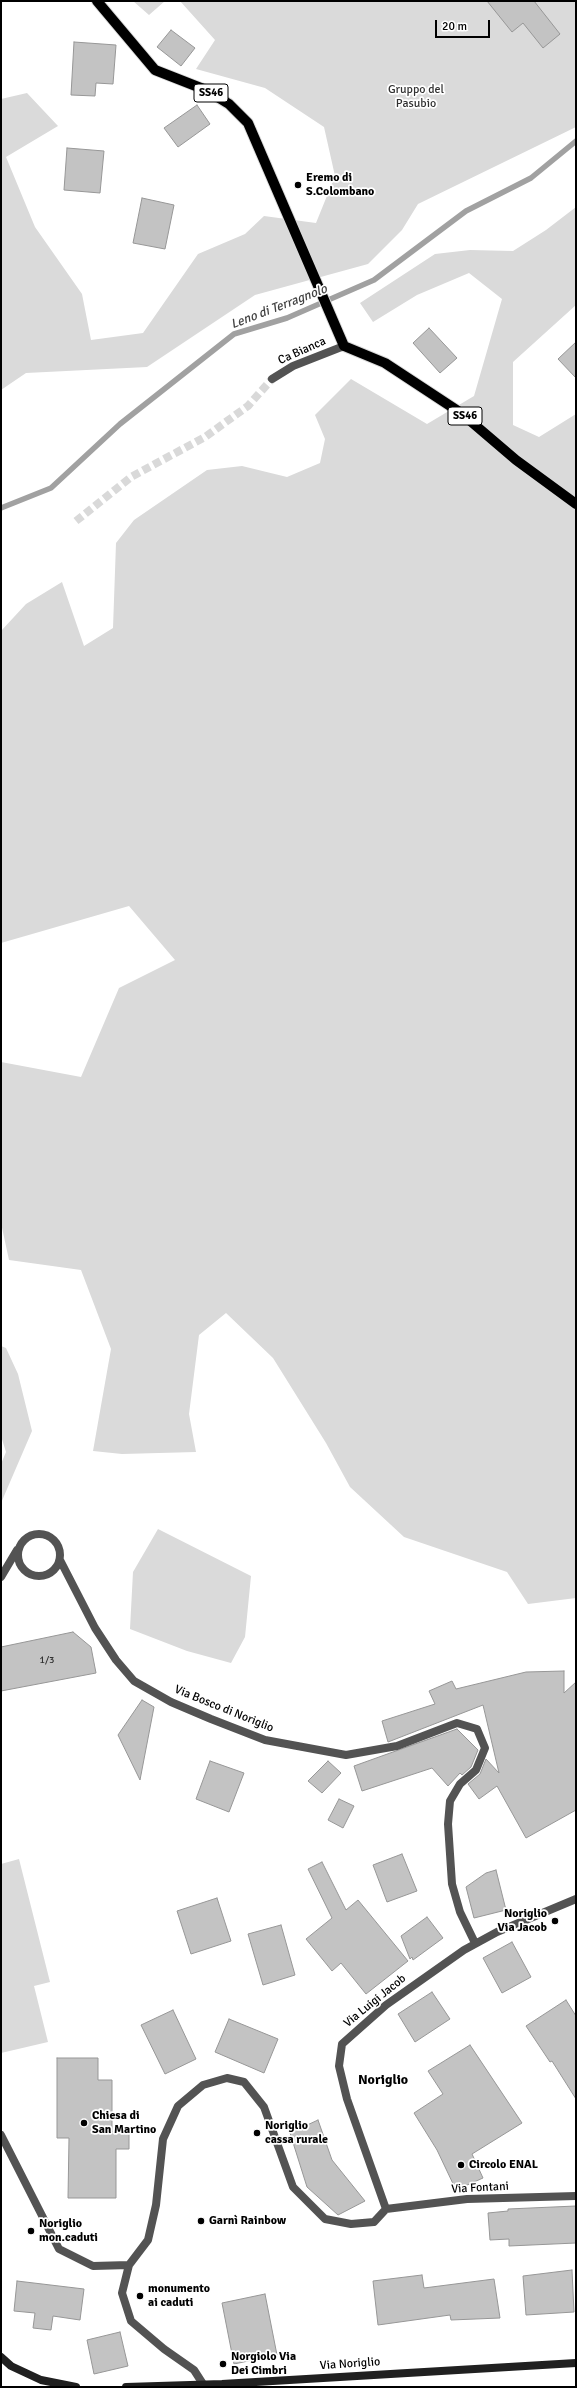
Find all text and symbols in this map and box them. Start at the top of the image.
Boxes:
scale bar [437,12,492,38]
text: 20 m [442,19,467,34]
park label: Gruppo del Pasubio [388,83,444,111]
road number: SS46 [194,84,228,102]
place label: Eremo di S.Colombano [306,171,374,199]
marker: Eremo di S.Colombano [293,180,303,190]
water label: Leno di Terragnolo [229,281,329,333]
street label: Ca Bianca [276,334,328,368]
road number: SS46 [448,407,482,425]
house number: 1/3 [39,1654,55,1666]
street label: Via Bosco di Noriglio [172,1682,276,1736]
place label: Noriglio Via Jacob [498,1907,547,1935]
marker: Noriglio Via Jacob [550,1916,560,1926]
street label: Via Luigi Jacob [341,1971,409,2031]
district label: Noriglio [358,2072,408,2088]
place label: Chiesa di San Martino [92,2109,156,2137]
marker: Chiesa di San Martino [79,2118,89,2128]
place label: Noriglio cassa rurale [265,2119,328,2147]
marker: Noriglio cassa rurale [252,2128,262,2138]
place label: Circolo ENAL [469,2158,538,2172]
marker: Circolo ENAL [456,2160,466,2170]
street label: Via Fontani [451,2179,509,2197]
place label: Garnì Rainbow [209,2214,286,2228]
marker: Garnì Rainbow [196,2216,206,2226]
place label: Noriglio mon.caduti [39,2217,98,2245]
marker: Noriglio mon.caduti [26,2226,36,2236]
place label: monumento ai caduti [148,2282,210,2310]
marker: monumento ai caduti [135,2291,145,2301]
place label: Norgiolo Via Dei Cimbri [231,2350,296,2378]
street label: Via Noriglio [319,2355,381,2373]
marker: Norgiolo Via Dei Cimbri [218,2359,228,2369]

